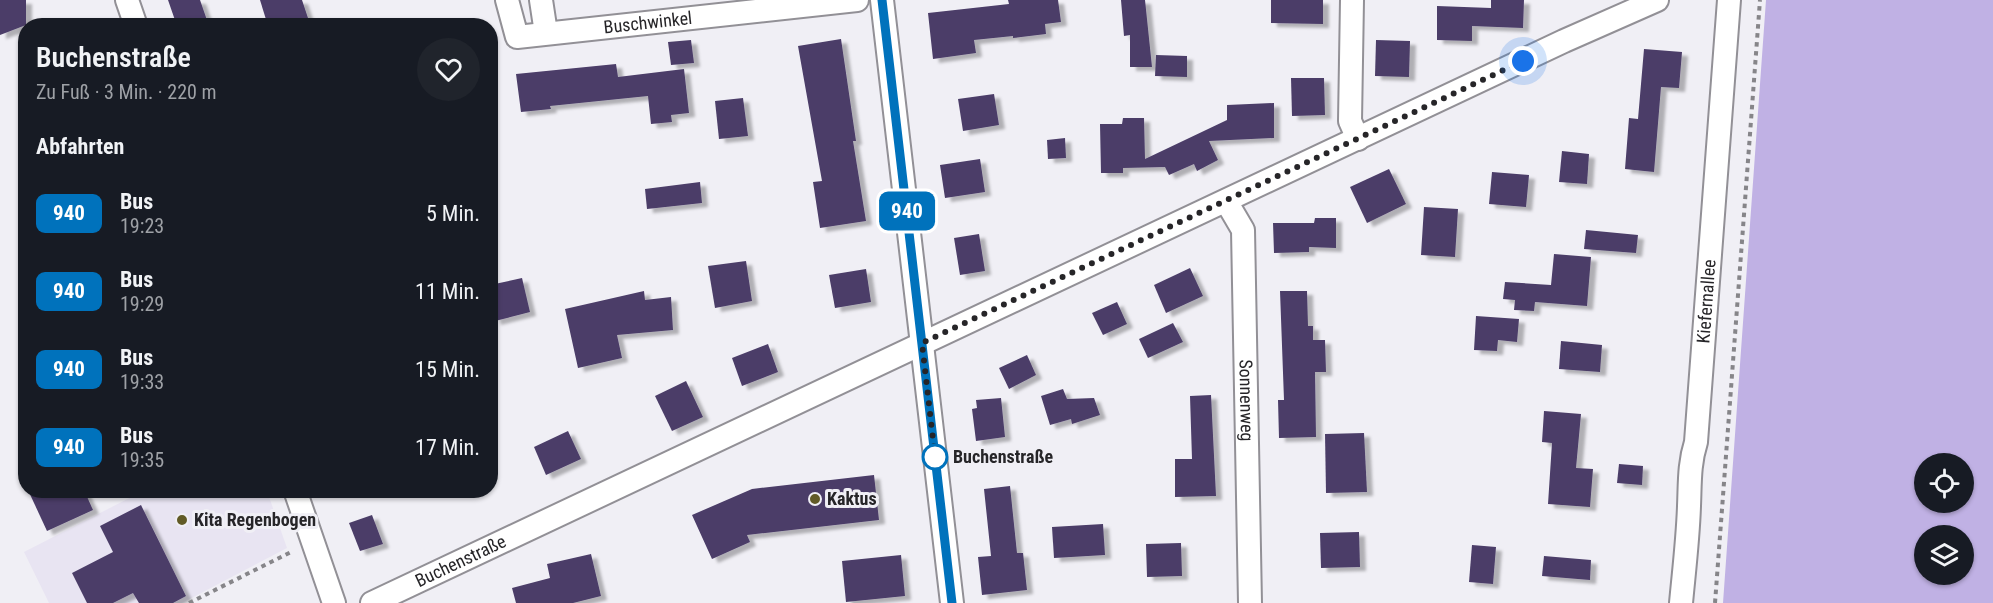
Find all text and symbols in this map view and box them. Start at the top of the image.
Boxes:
street label: Buschwinkel [603,7,693,38]
button: heart [417,38,480,101]
text: Buchenstraße [36,41,191,74]
your location [1508,46,1538,76]
text: Zu Fuß · 3 Min. · 220 m [36,80,217,104]
text: Abfahrten [36,134,124,159]
text: Bus [120,189,153,214]
line badge: 940 [872,192,942,230]
text: 940 [891,199,923,223]
text: 940 [53,201,85,225]
text: 5 Min. [426,201,480,226]
text: 19:23 [120,214,164,238]
street label: Kiefernallee [1692,258,1720,344]
text: Bus [120,267,153,292]
text: 940 [53,279,85,303]
text: 11 Min. [415,279,480,304]
text: 19:29 [120,292,164,316]
text: Bus [120,345,153,370]
text: 940 [53,357,85,381]
text: 15 Min. [415,357,480,382]
street label: Sonnenweg [1235,359,1258,442]
text: 19:33 [120,370,164,394]
text: Bus [120,423,153,448]
text: 940 [53,435,85,459]
text: 17 Min. [415,435,480,460]
marker: Buchenstraße [922,444,948,470]
place label: Buchenstraße [953,446,1053,467]
text: 19:35 [120,448,164,472]
map controls [1914,453,1974,585]
button: locate [1914,453,1974,513]
place label: Kaktus [827,488,877,509]
marker: Kaktus [808,492,822,506]
place label: Kita Regenbogen [194,509,316,530]
marker: Kita Regenbogen [175,513,189,527]
button: layers [1914,525,1974,585]
street label: Buchenstraße [412,530,509,591]

